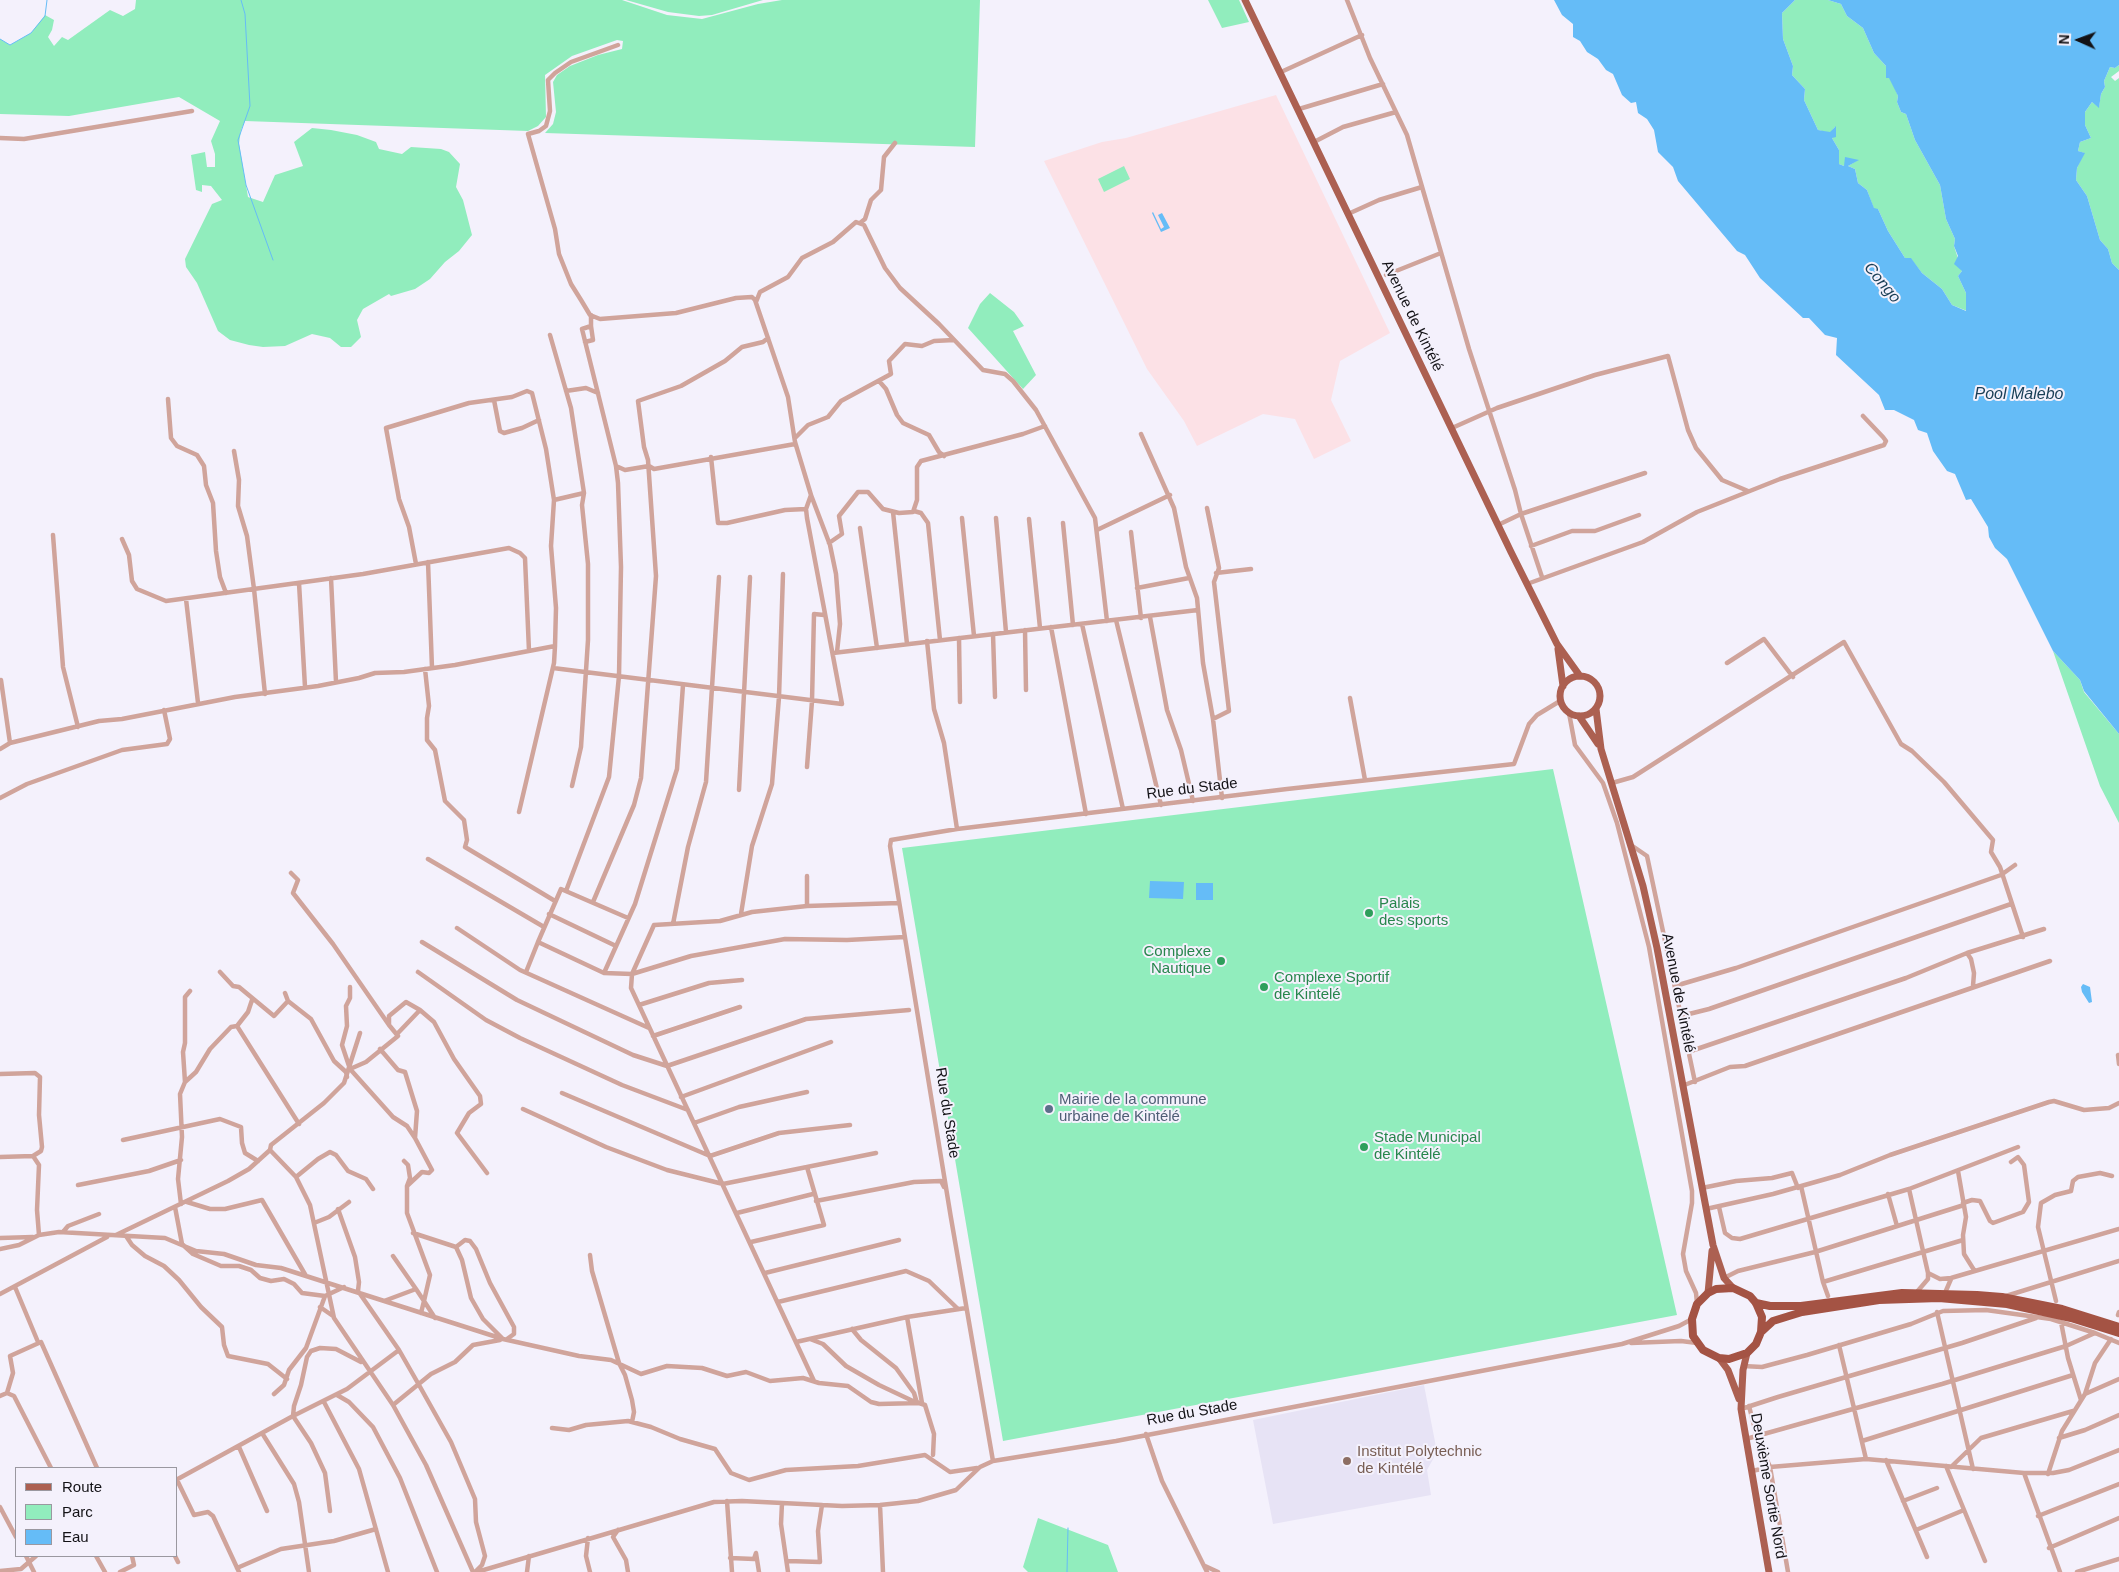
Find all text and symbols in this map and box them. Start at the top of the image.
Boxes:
north arrow [2054,15,2104,65]
text: N [2056,34,2072,45]
street label: Avenue de Kintélé [1377,257,1447,375]
water label: Congo [1859,259,1905,307]
water label: Pool Malebo [1975,385,2063,405]
street label: Rue du Stade [1145,774,1239,804]
place label: Palais des sports [1379,895,1448,930]
marker: Palais des sports [1363,907,1375,919]
street label: Avenue de Kintélé [1658,932,1698,1054]
place label: Complexe Nautique [1143,943,1211,978]
marker: Complexe Nautique [1215,955,1227,967]
place label: Complexe Sportif de Kintelé [1274,969,1389,1004]
marker: Complexe Sportif de Kintelé [1258,981,1270,993]
street label: Rue du Stade [931,1066,963,1160]
place label: Mairie de la commune urbaine de Kintélé [1059,1091,1207,1126]
marker: Mairie de la commune urbaine de Kintélé [1043,1103,1055,1115]
place label: Stade Municipal de Kintélé [1374,1129,1481,1164]
marker: Stade Municipal de Kintélé [1358,1141,1370,1153]
street label: Rue du Stade [1145,1396,1239,1430]
street label: Deuxième Sortie Nord [1746,1412,1790,1560]
place label: Institut Polytechnic de Kintélé [1357,1443,1482,1478]
marker: Institut Polytechnic de Kintélé [1341,1455,1353,1467]
legend [15,1467,178,1557]
text: Route [62,1478,102,1495]
text: Parc [62,1503,93,1520]
text: Eau [62,1528,89,1545]

